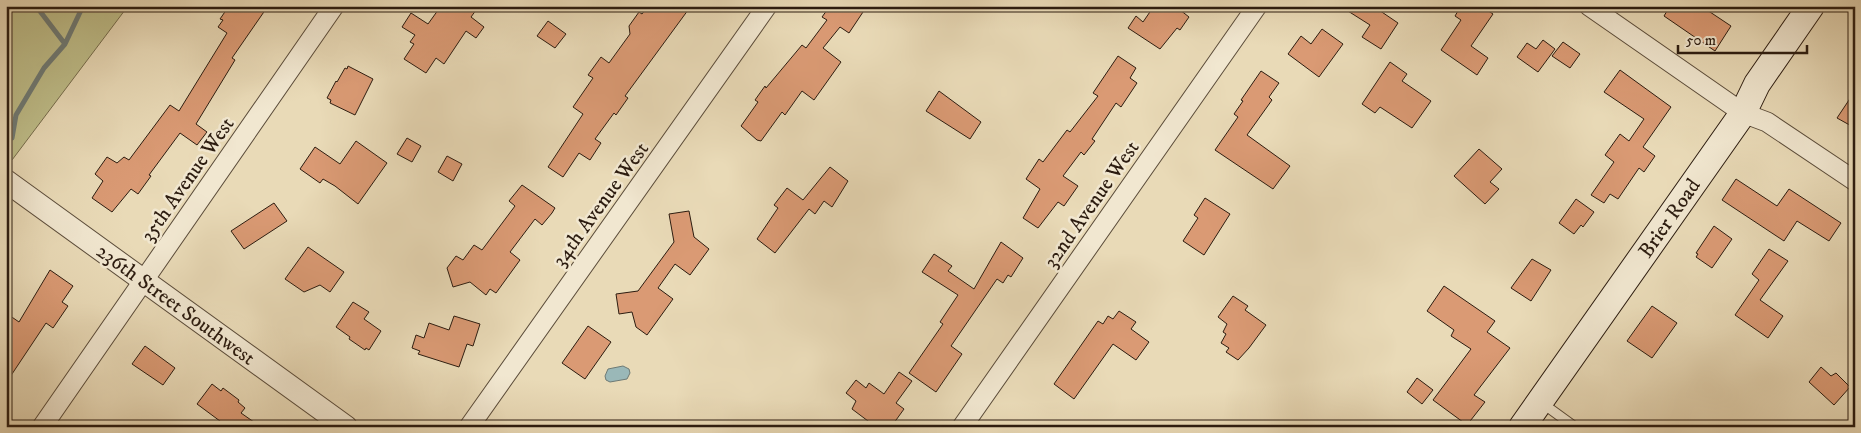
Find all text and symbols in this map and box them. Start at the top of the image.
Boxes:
scale bar [1678,22,1807,54]
text: 50 m [1686,31,1716,50]
street label: 35th Avenue West [135,112,241,247]
street label: 32nd Avenue West [1038,136,1146,273]
street label: 34th Avenue West [547,137,655,272]
street label: Brier Road [1633,173,1707,263]
street label: 236th Street Southwest [91,238,260,371]

